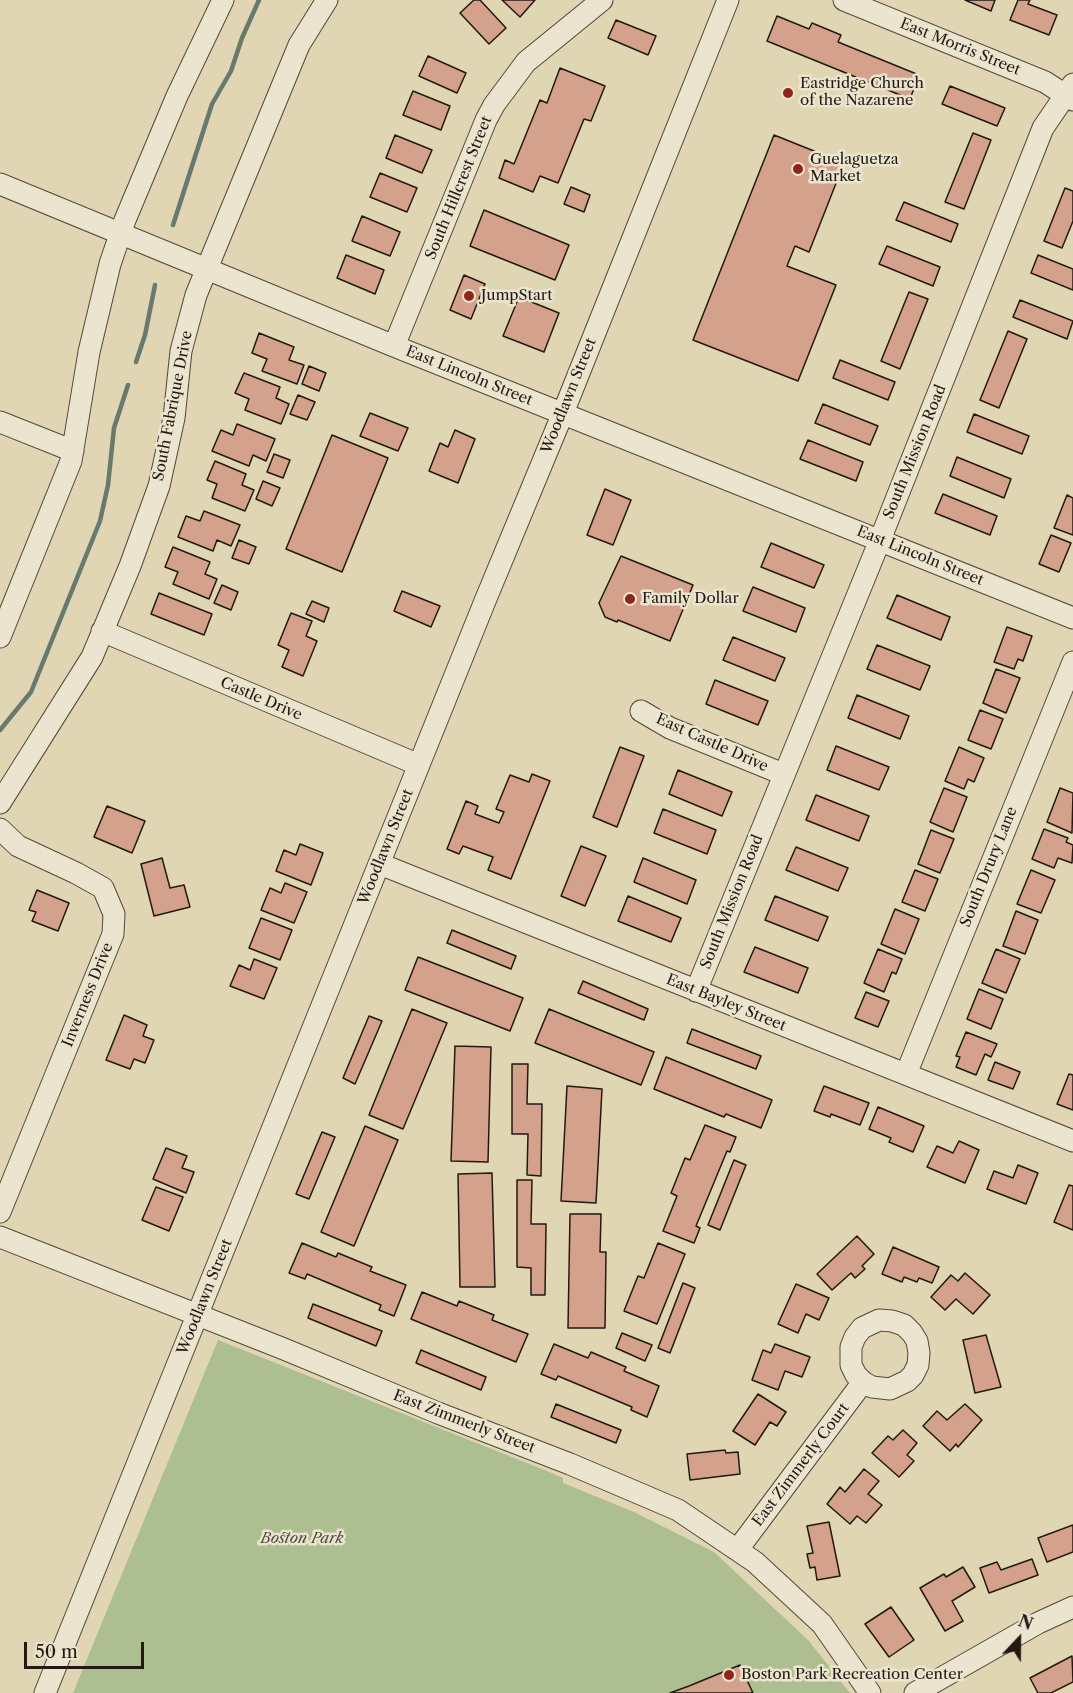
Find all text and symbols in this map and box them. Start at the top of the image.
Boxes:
street label: East Morris Street [897,15,1023,79]
place label: Eastridge Church of the Nazarene [800,75,924,110]
marker: Eastridge Church of the Nazarene [781,86,795,100]
street label: South Hillcrest Street [422,114,496,262]
place label: Guelaguetza Market [810,151,899,186]
marker: Guelaguetza Market [791,162,805,176]
place label: JumpStart [481,287,552,305]
marker: JumpStart [462,289,476,303]
street label: South Fabrique Drive [150,329,196,483]
street label: Woodlawn Street [538,336,600,456]
street label: East Lincoln Street [403,342,535,410]
street label: South Mission Road [880,382,950,522]
street label: East Lincoln Street [854,522,986,590]
place label: Family Dollar [642,590,739,608]
marker: Family Dollar [623,592,637,606]
street label: Castle Drive [217,674,305,724]
street label: East Castle Drive [653,710,771,776]
street label: Woodlawn Street [355,787,417,907]
street label: South Drury Lane [957,804,1021,930]
street label: South Mission Road [697,832,767,972]
street label: Inverness Drive [59,940,117,1050]
street label: East Bayley Street [663,971,789,1035]
street label: Woodlawn Street [174,1237,236,1357]
street label: East Zimmerly Street [391,1387,537,1457]
street label: East Zimmerly Court [749,1400,853,1530]
park label: Boston Park [260,1530,344,1548]
north arrow [989,1609,1049,1669]
text: N [1016,1610,1036,1634]
scale bar [27,1630,147,1668]
text: 50 m [35,1641,78,1663]
place label: Boston Park Recreation Center [741,1666,963,1684]
marker: Boston Park Recreation Center [722,1668,736,1682]

